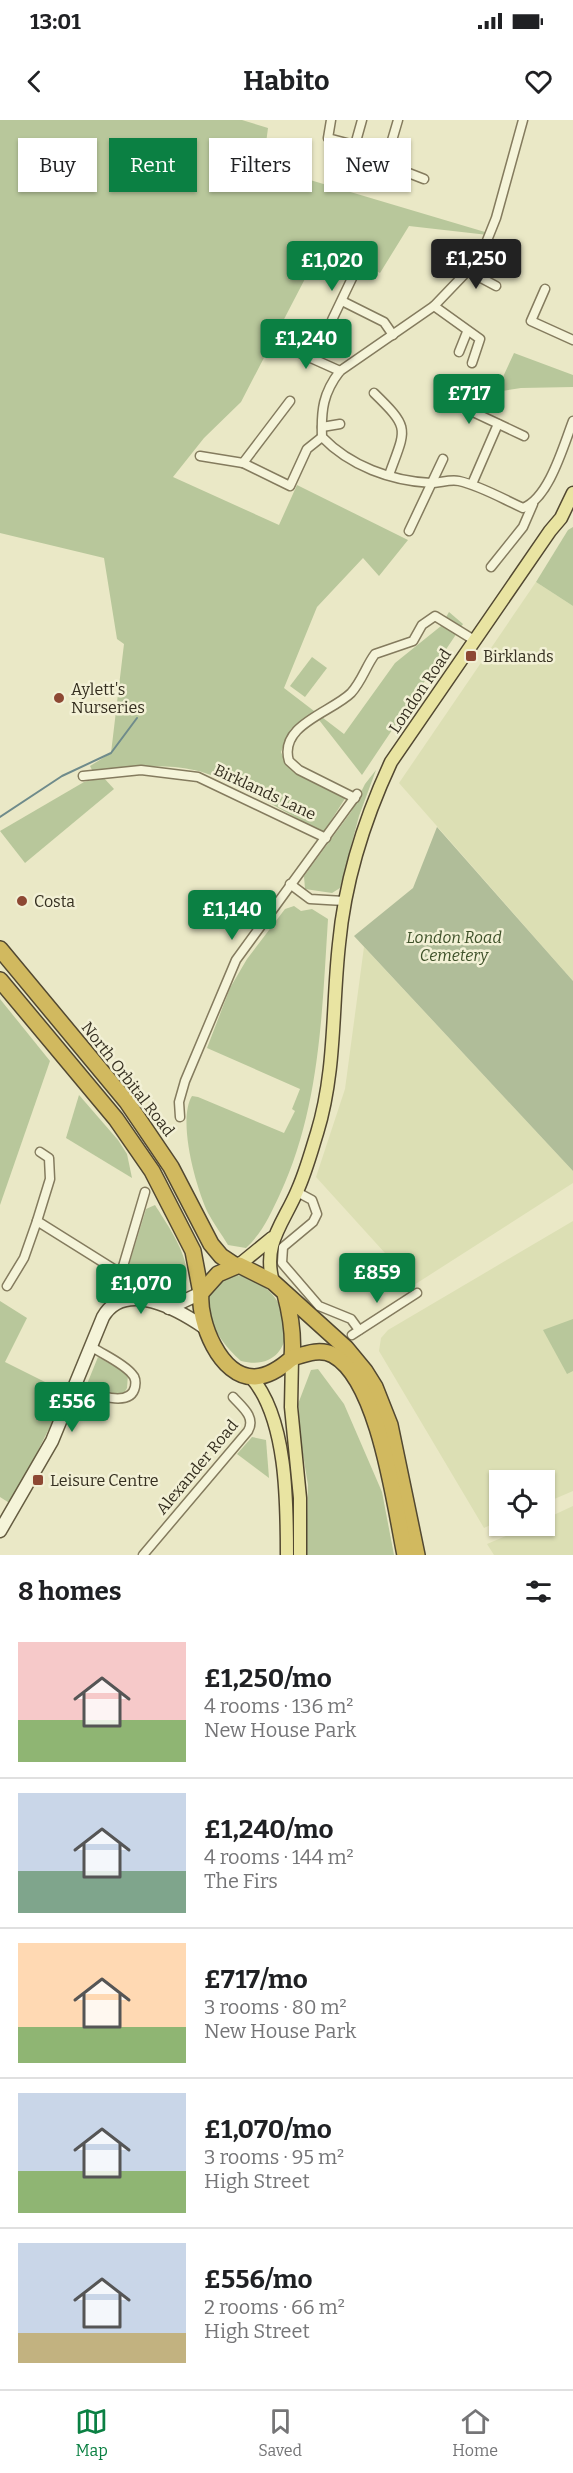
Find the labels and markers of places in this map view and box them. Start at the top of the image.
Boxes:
pin: £1,250 [427,239,525,290]
pin: £1,020 [283,241,381,292]
pin: £1,240 [257,319,355,370]
pin: £717 [433,374,505,425]
place label: Birklands [483,647,554,666]
marker: Birklands [464,649,478,663]
place label: Aylett's Nurseries [71,680,145,717]
marker: Aylett's Nurseries [52,691,66,705]
pin: £1,140 [183,890,281,941]
place label: Costa [34,892,75,911]
marker: Costa [15,894,29,908]
pin: £859 [341,1253,413,1304]
pin: £1,070 [92,1264,190,1315]
pin: £556 [36,1382,108,1433]
place label: Leisure Centre [50,1471,158,1490]
marker: Leisure Centre [31,1473,45,1487]

